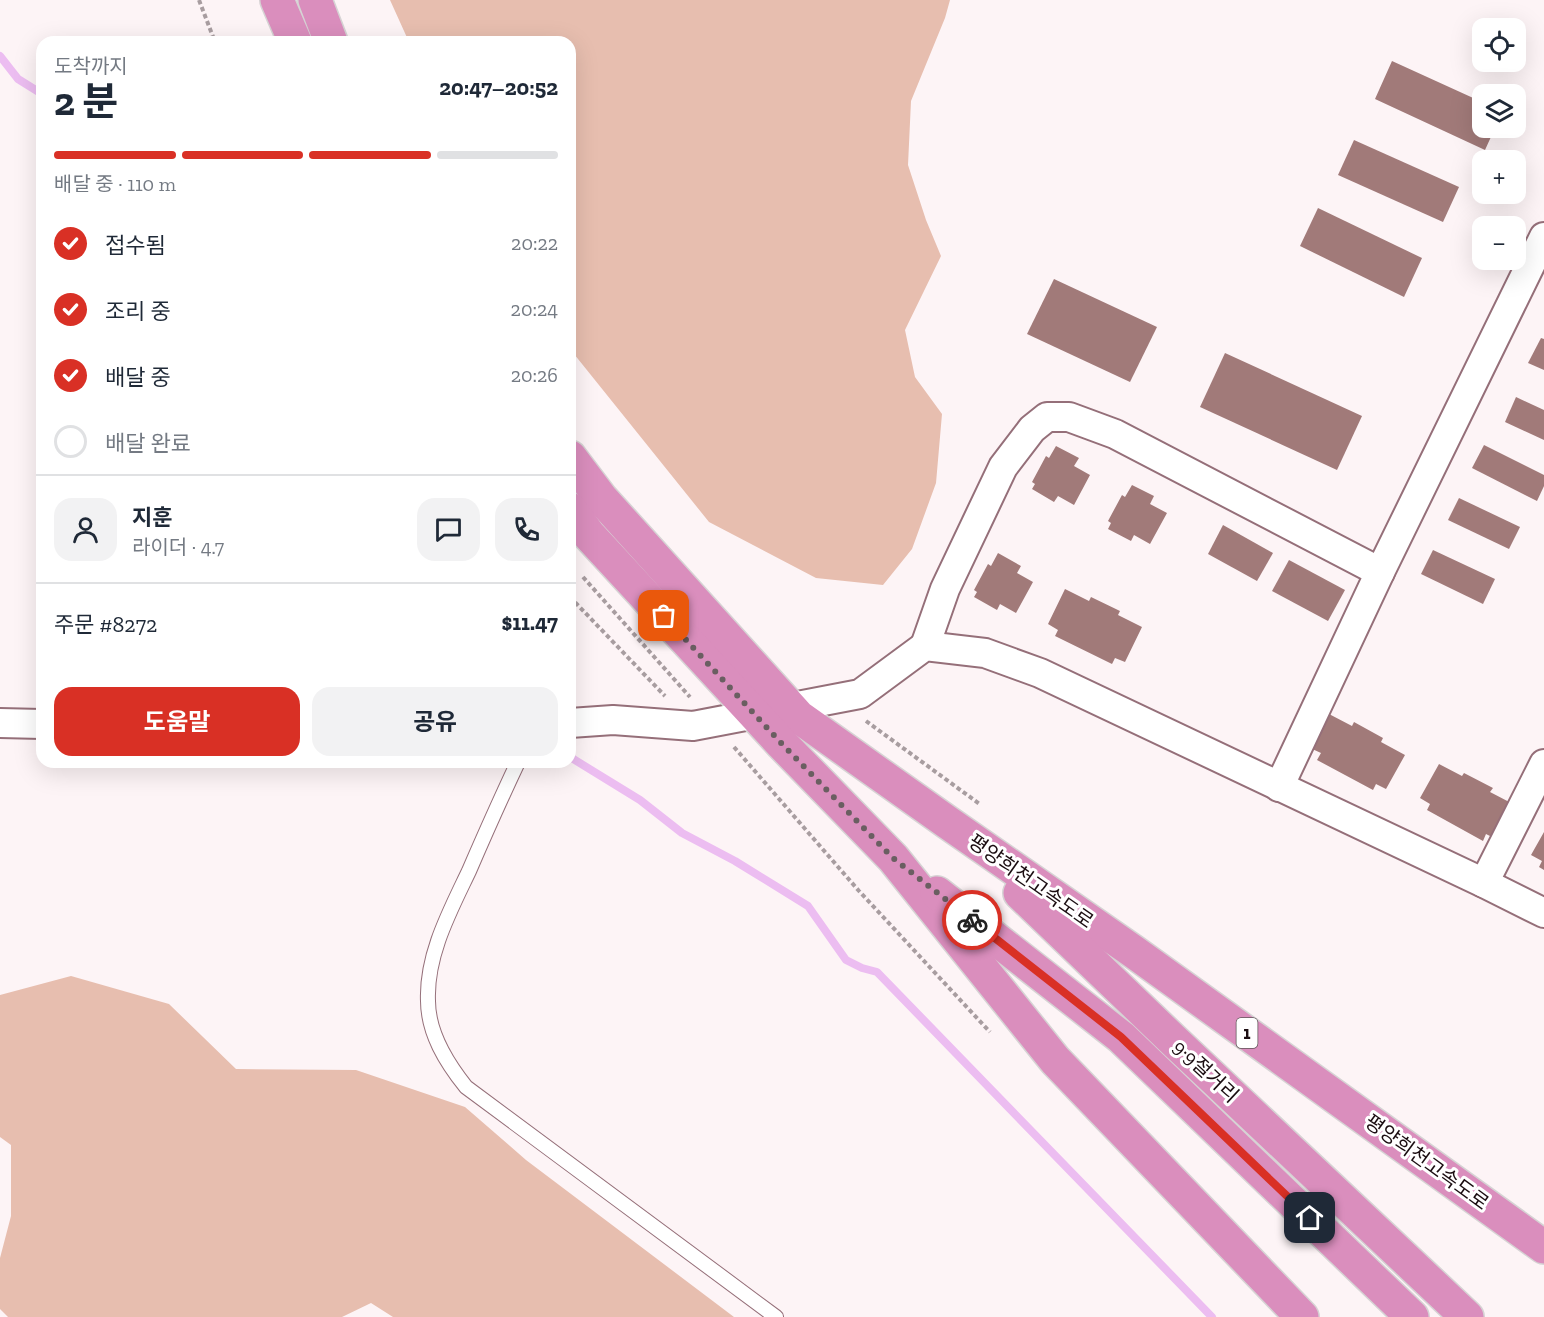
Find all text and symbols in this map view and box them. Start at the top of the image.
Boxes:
map controls [1472,18,1526,270]
button: locate [1472,18,1526,72]
text: 도착까지 [54,54,128,78]
text: 20:47–20:52 [439,74,558,101]
text: 2 분 [54,78,118,125]
button: layers [1472,84,1526,138]
button: + [1472,150,1526,204]
text: 배달 중 · 110 m [54,172,176,196]
button: − [1472,216,1526,270]
icon: check [54,227,87,260]
text: 20:22 [511,231,558,255]
text: 접수됨 [105,232,166,259]
icon: check [54,293,87,326]
text: 20:24 [511,297,558,321]
text: 조리 중 [105,298,171,325]
icon: check [54,359,87,392]
text: 20:26 [511,363,558,387]
text: 배달 중 [105,364,171,391]
text: 배달 완료 [105,430,191,457]
button: person [54,498,117,561]
button: chat [417,498,480,561]
button: phone [495,498,558,561]
text: 지훈 [132,504,172,531]
text: 라이더 · 4.7 [132,535,224,559]
pin [638,590,689,641]
icon: bag [647,599,680,632]
text: $11.47 [501,609,558,636]
text: 주문 #8272 [54,611,157,638]
button: 도움말 [54,687,300,756]
button: 공유 [312,687,558,756]
street label: 평양희천고속도로 [964,829,1098,933]
courier [942,890,1002,950]
icon: bike [956,904,989,937]
road number: 1 [1236,1018,1258,1048]
street label: 9·9절거리 [1168,1035,1244,1107]
street label: 평양희천고속도로 [1360,1109,1494,1215]
pin [1284,1192,1335,1243]
icon: home [1293,1201,1326,1234]

